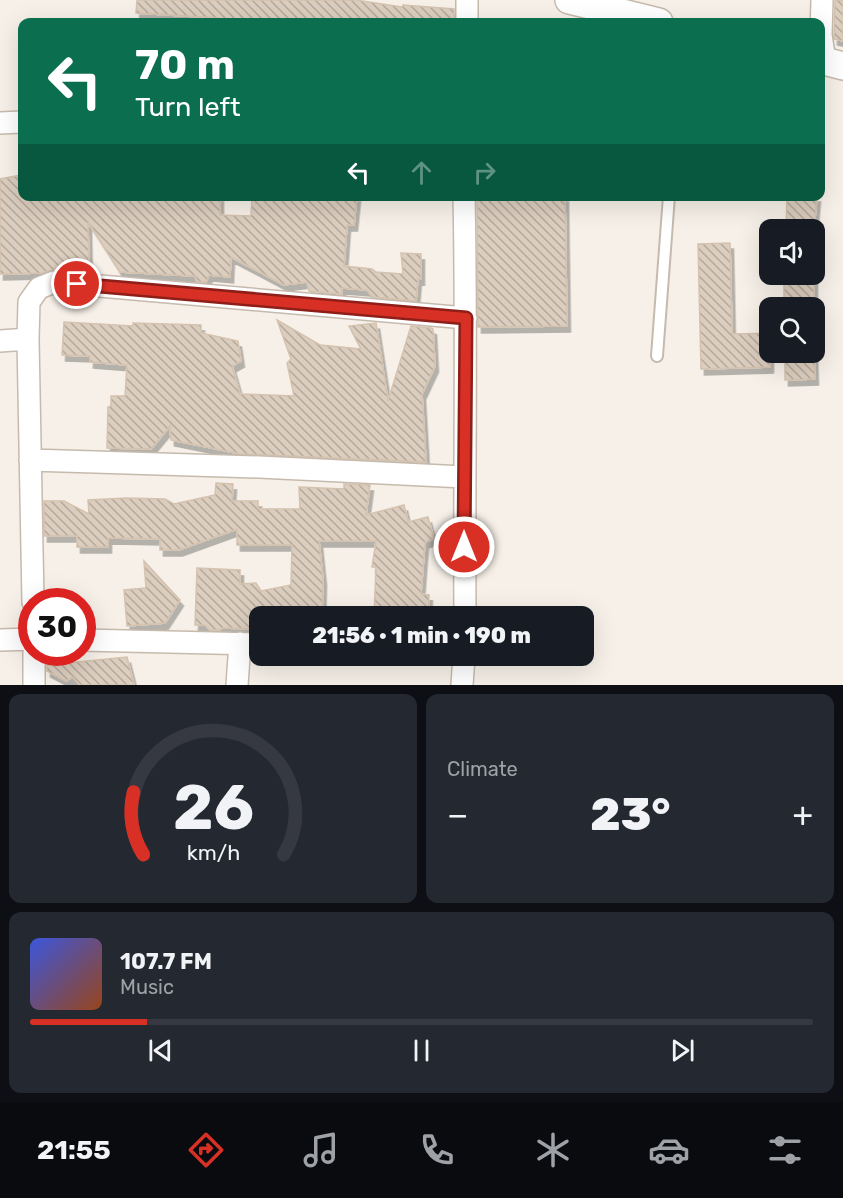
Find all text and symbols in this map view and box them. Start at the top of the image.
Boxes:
text: 70 m [135,40,235,90]
icon: left [36,42,114,120]
text: Turn left [135,91,240,123]
icon: left [342,156,375,189]
icon: ahead [405,156,438,189]
icon: right [468,156,501,189]
map controls [759,219,825,363]
button: sound [759,219,825,285]
pin [51,258,102,309]
icon: arrive [60,267,93,300]
button: search [759,297,825,363]
position arrow [432,515,496,579]
speed limit sign: 30 [18,588,96,666]
text: 21:56 · 1 min · 190 m [312,622,531,649]
text: Climate [447,757,518,781]
text: 26 [172,771,254,845]
text: 23° [590,788,671,841]
text: − [447,795,468,834]
text: + [792,795,813,834]
text: km/h [186,841,240,866]
text: 107.7 FM [120,948,212,975]
text: Music [120,975,174,999]
icon: previous [144,1034,177,1067]
icon: pause [405,1034,438,1067]
icon: next [666,1034,699,1067]
icon: directions [185,1129,227,1171]
icon: music [300,1129,342,1171]
icon: phone [416,1129,458,1171]
icon: climate [532,1129,574,1171]
icon: car [648,1129,690,1171]
icon: filters [764,1129,806,1171]
text: 21:55 [37,1134,111,1166]

